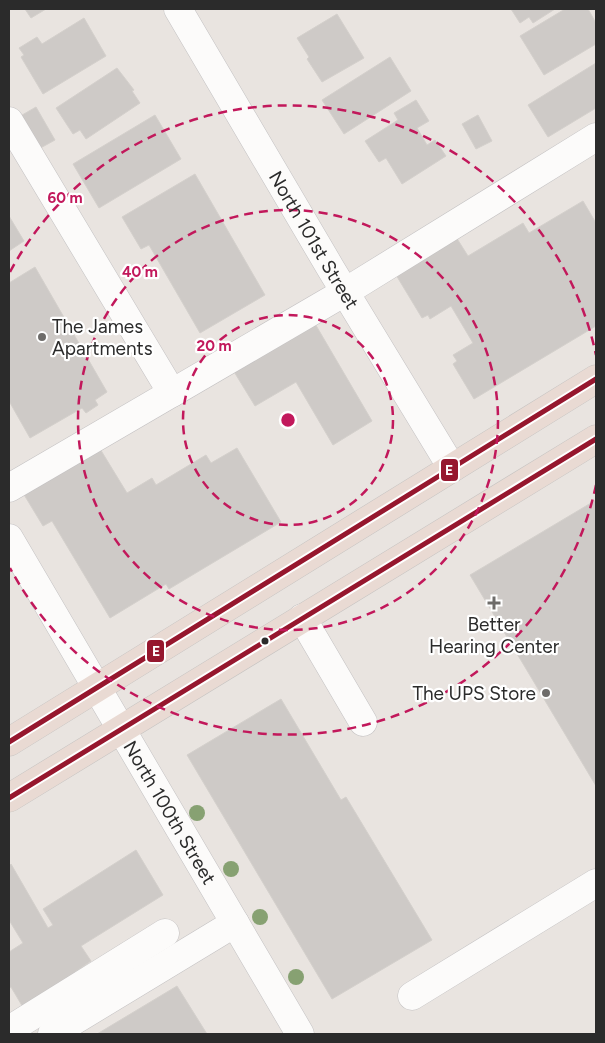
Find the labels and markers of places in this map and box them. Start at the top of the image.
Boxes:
place label: The James Apartments [52,315,153,360]
marker: The James Apartments [36,331,48,343]
centre of rings [279,411,297,429]
marker: Better Hearing Center [487,596,501,610]
place label: Better Hearing Center [429,613,560,658]
unlabelled marker [260,636,270,646]
place label: The UPS Store [412,682,536,705]
marker: The UPS Store [540,687,552,699]

